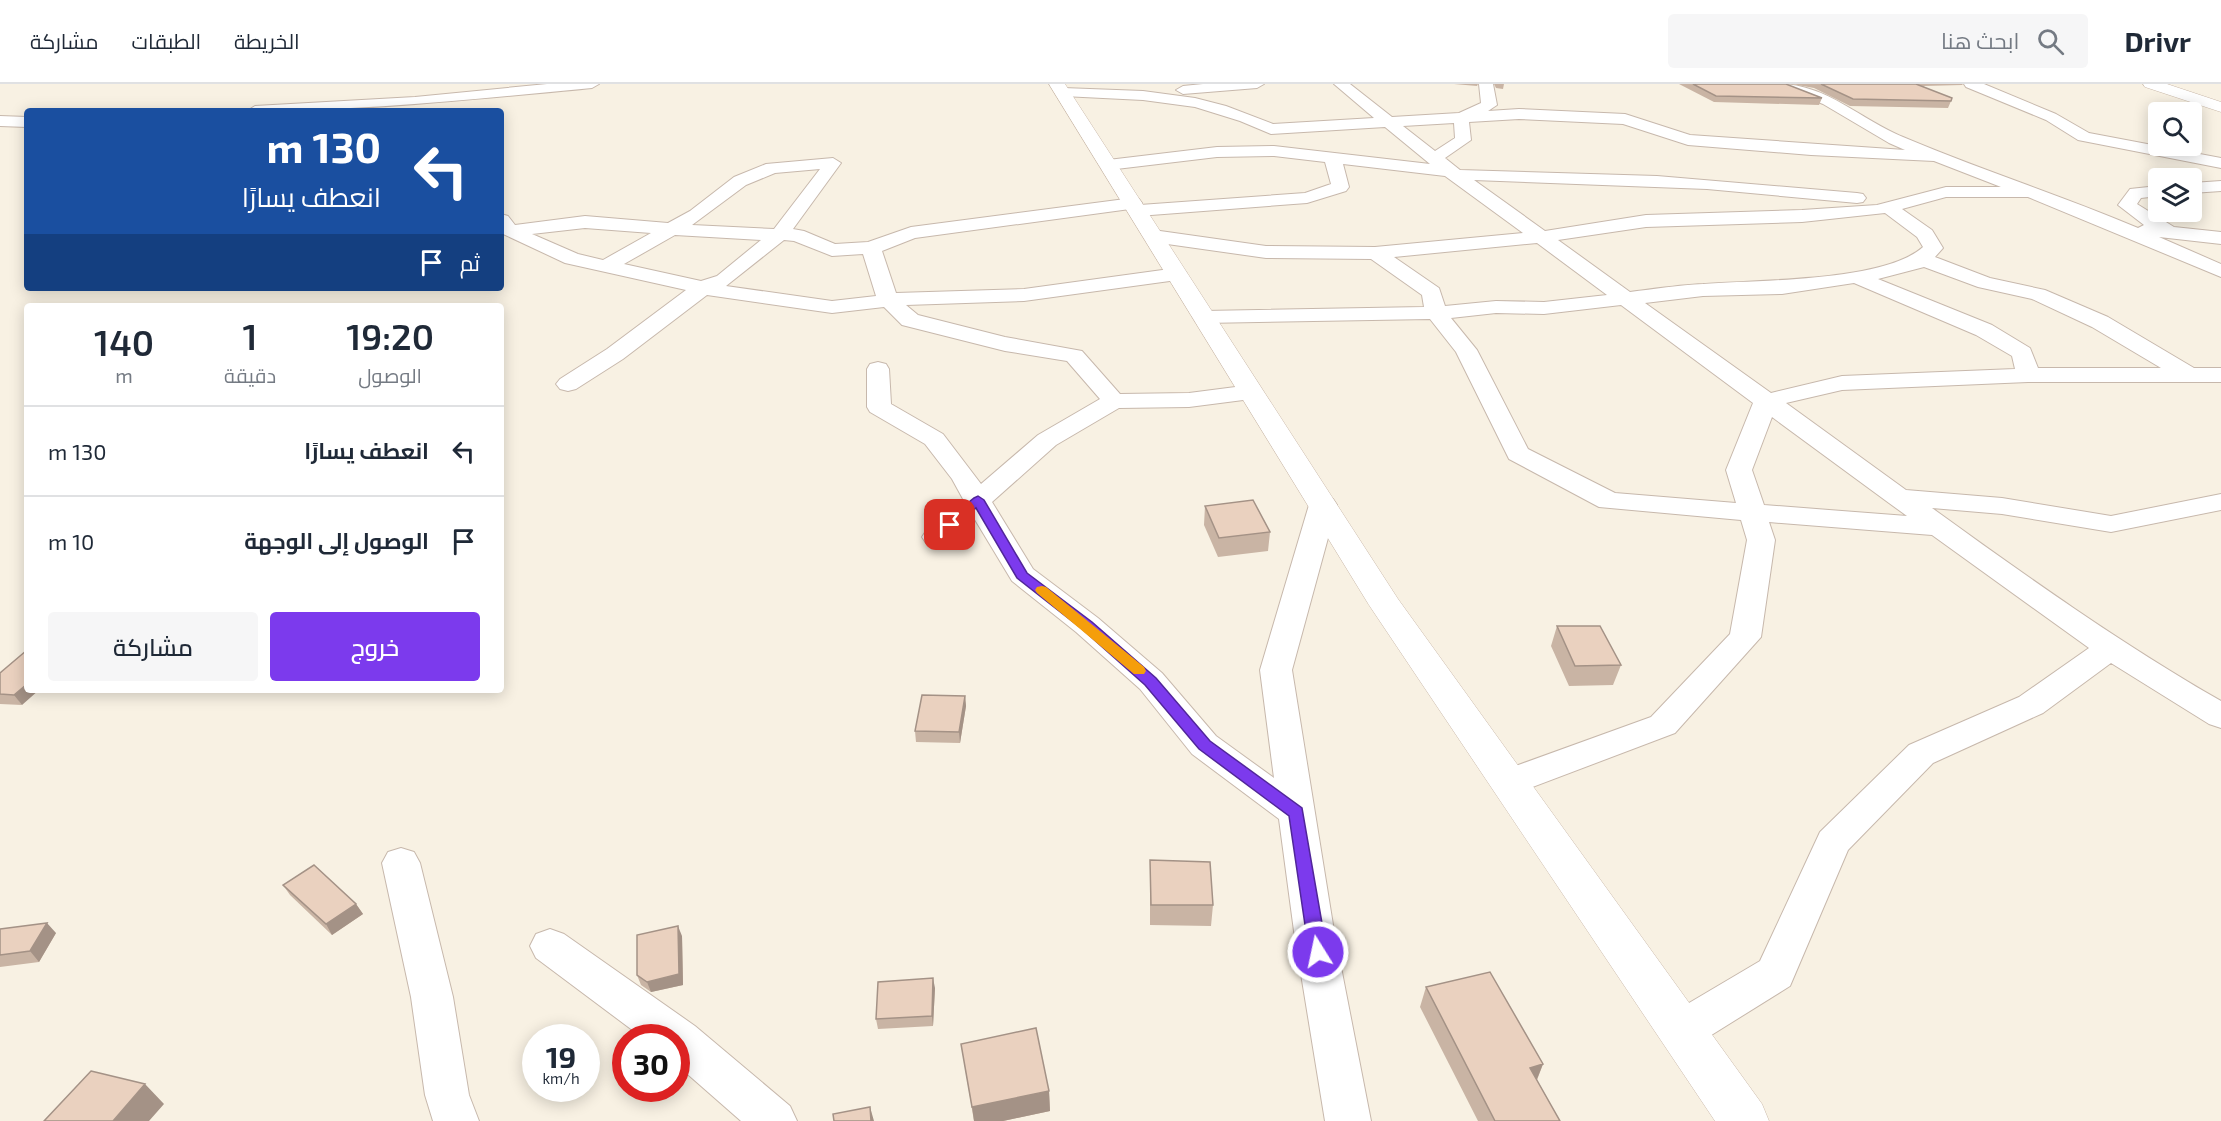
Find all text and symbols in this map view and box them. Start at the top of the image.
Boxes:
search box [1668,14,2088,68]
text: Drivr [2124,24,2191,58]
icon: search [2034,25,2067,58]
text: ابحث هنا [1941,27,2019,53]
text: مشاركة [30,28,99,53]
text: الطبقات [132,28,201,53]
text: الخريطة [234,28,300,53]
map controls [2148,102,2202,222]
button: search [2148,102,2202,156]
text: 130 m [266,121,381,171]
icon: left [402,132,480,210]
button: layers [2148,168,2202,222]
text: انعطف يسارًا [242,180,381,212]
icon: arrive [415,246,448,279]
text: ثم [460,249,480,275]
text: 1 [243,314,258,357]
text: 19:20 [346,314,434,357]
text: 140 [94,320,154,363]
text: m [115,363,133,387]
text: دقيقة [224,363,276,387]
text: الوصول [358,363,422,387]
icon: left [447,435,480,468]
text: انعطف يسارًا [304,437,429,463]
text: 130 m [48,438,106,464]
pin [924,499,975,550]
icon: arrive [933,508,966,541]
icon: arrive [447,525,480,558]
text: الوصول إلى الوجهة [244,527,429,553]
text: 10 m [48,528,94,554]
button: مشاركة [48,612,258,681]
button: خروج [270,612,480,681]
position arrow [1286,920,1350,984]
speed limit sign: 30 [612,1024,690,1102]
text: 19 [546,1038,576,1074]
text: km/h [542,1069,580,1087]

